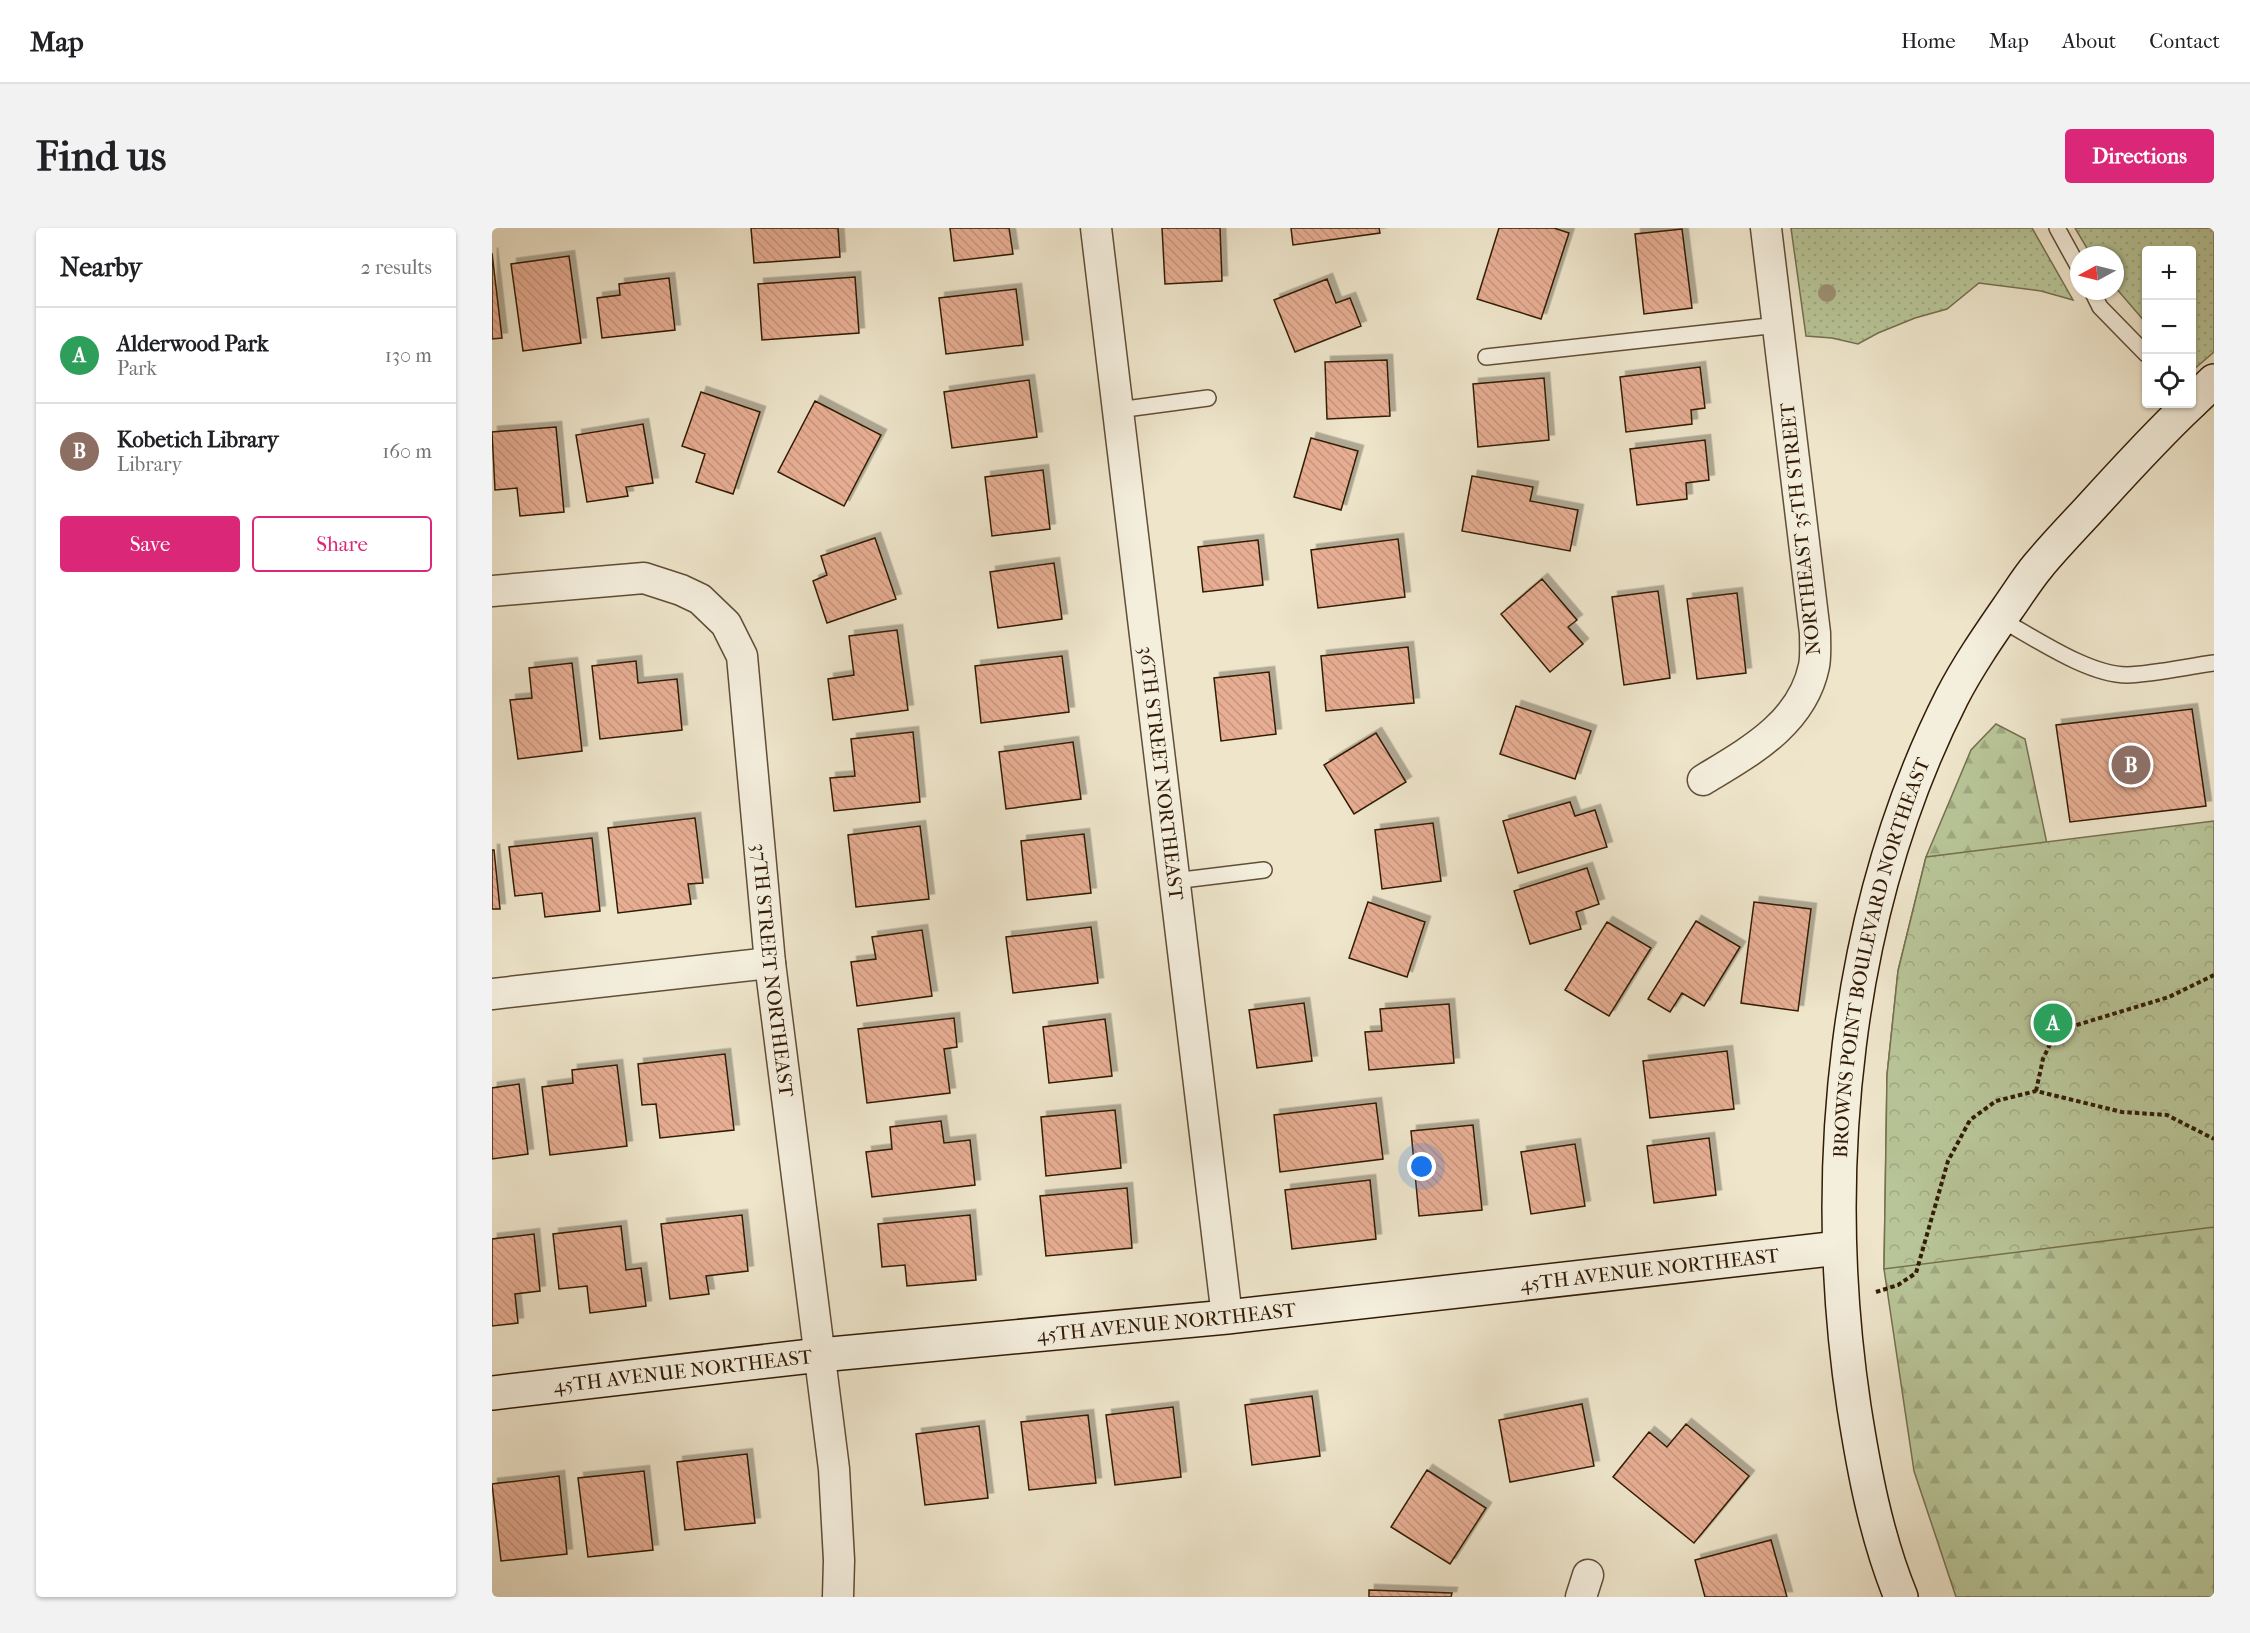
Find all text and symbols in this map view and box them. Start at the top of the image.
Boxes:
text: Map [30,25,84,58]
text: Home [1901,29,1956,53]
text: Map [1989,29,2029,53]
text: About [2062,29,2116,53]
text: Contact [2149,29,2220,53]
button: Directions [2065,129,2214,183]
text: Find us [36,132,166,181]
north arrow [2070,246,2124,300]
map controls [2142,246,2196,408]
button: + [2142,246,2196,300]
text: Nearby [60,252,142,283]
text: 2 results [361,256,432,279]
button: − [2142,300,2196,354]
text: Alderwood Park [117,331,268,357]
text: A [73,344,86,367]
text: 130 m [385,344,432,367]
button: locate [2142,354,2196,408]
text: Park [117,357,157,380]
street label: NORTHEAST 35TH STREET [1776,401,1825,656]
text: Kobetich Library [117,427,279,453]
text: B [73,440,86,463]
text: 160 m [382,440,432,463]
text: Library [117,453,182,476]
button: Save [60,516,240,572]
button: Share [252,516,432,572]
street label: 36TH STREET NORTHEAST [1134,645,1188,902]
pin: B [2112,742,2150,788]
street label: BROWNS POINT BOULEVARD NORTHEAST [1829,754,1935,1158]
street label: 37TH STREET NORTHEAST [747,842,798,1099]
pin: A [2034,1000,2072,1046]
your location [1407,1152,1436,1181]
street label: 45TH AVENUE NORTHEAST [1519,1244,1781,1296]
street label: 45TH AVENUE NORTHEAST [1036,1298,1298,1347]
street label: 45TH AVENUE NORTHEAST [552,1345,814,1398]

